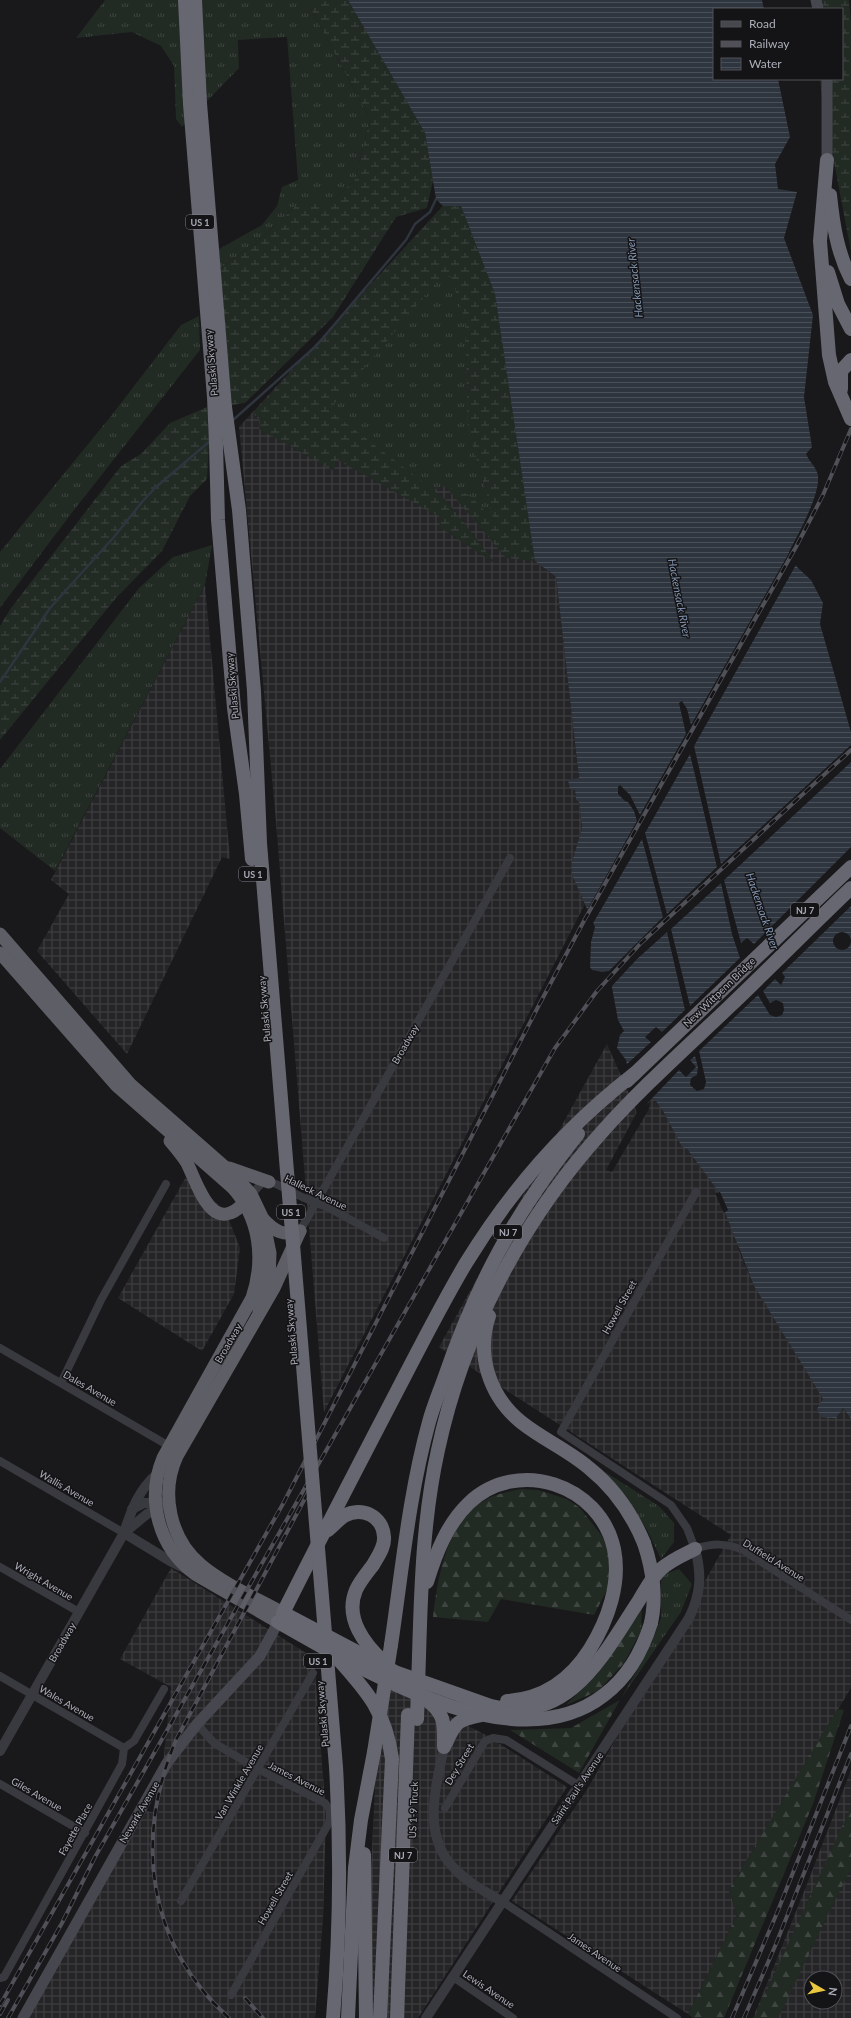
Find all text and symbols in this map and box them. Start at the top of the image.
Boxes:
legend [713,8,843,80]
text: Road [749,16,776,31]
text: Railway [749,36,790,51]
text: Water [749,56,782,71]
road number: US 1 [186,215,214,229]
water label: Hackensack River [623,237,645,319]
street label: Pulaski Skyway [202,328,220,397]
water label: Hackensack River [666,557,694,639]
street label: Pulaski Skyway [223,651,241,720]
road number: US 1 [239,867,267,881]
water label: Hackensack River [744,871,782,951]
road number: NJ 7 [791,903,819,917]
street label: New Wittpenn Bridge [681,955,757,1029]
street label: Pulaski Skyway [255,974,273,1043]
street label: Broadway [389,1021,422,1066]
street label: Halleck Avenue [283,1172,349,1212]
road number: US 1 [277,1205,305,1219]
road number: NJ 7 [494,1225,522,1239]
street label: Howell Street [599,1278,639,1336]
street label: Pulaski Skyway [282,1297,300,1366]
street label: Broadway [212,1320,245,1365]
street label: Dales Avenue [61,1368,119,1408]
street label: Wallis Avenue [37,1467,97,1509]
street label: Duffield Avenue [741,1536,807,1584]
street label: Wright Avenue [13,1559,75,1603]
street label: Broadway [46,1619,79,1664]
road number: US 1 [304,1654,332,1668]
street label: Pulaski Skyway [313,1679,331,1748]
street label: Wales Avenue [37,1682,97,1724]
street label: Dey Street [442,1741,476,1787]
street label: Van Winkle Avenue [212,1742,266,1822]
street label: Saint Paul's Avenue [548,1750,606,1826]
street label: James Avenue [267,1759,327,1797]
street label: Giles Avenue [9,1775,65,1813]
street label: Newark Avenue [116,1779,162,1845]
street label: US 1-9 Truck [406,1780,420,1839]
street label: Fayette Place [56,1801,94,1857]
road number: NJ 7 [389,1848,417,1862]
street label: Howell Street [255,1869,295,1927]
street label: James Avenue [566,1930,624,1974]
street label: Lewis Avenue [461,1967,517,2011]
north arrow [803,1970,843,2010]
text: N [826,1986,840,1997]

